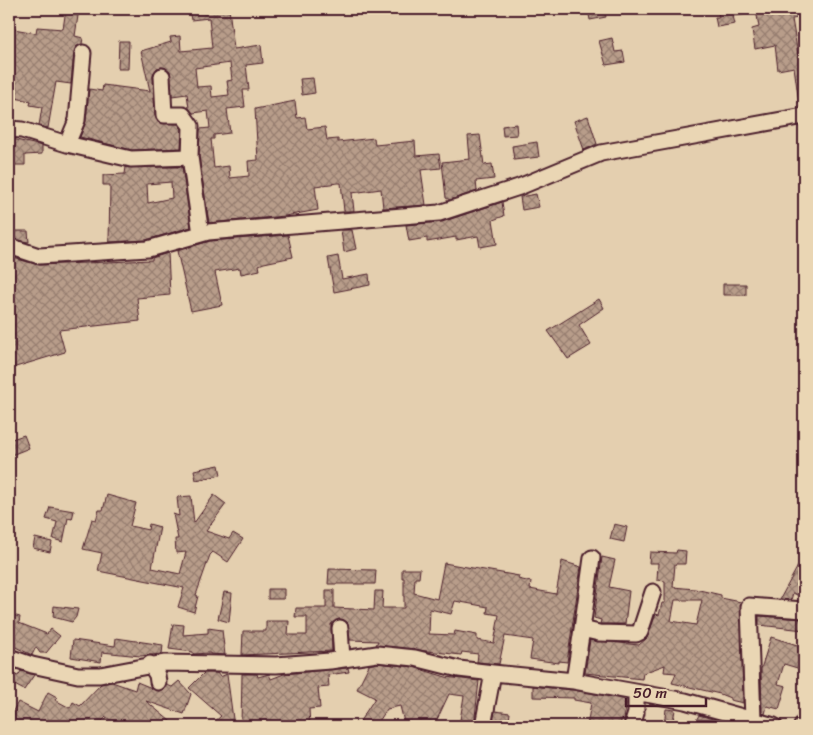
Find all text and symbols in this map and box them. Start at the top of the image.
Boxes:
scale bar [626,675,706,707]
text: 50 m [633,680,668,706]

